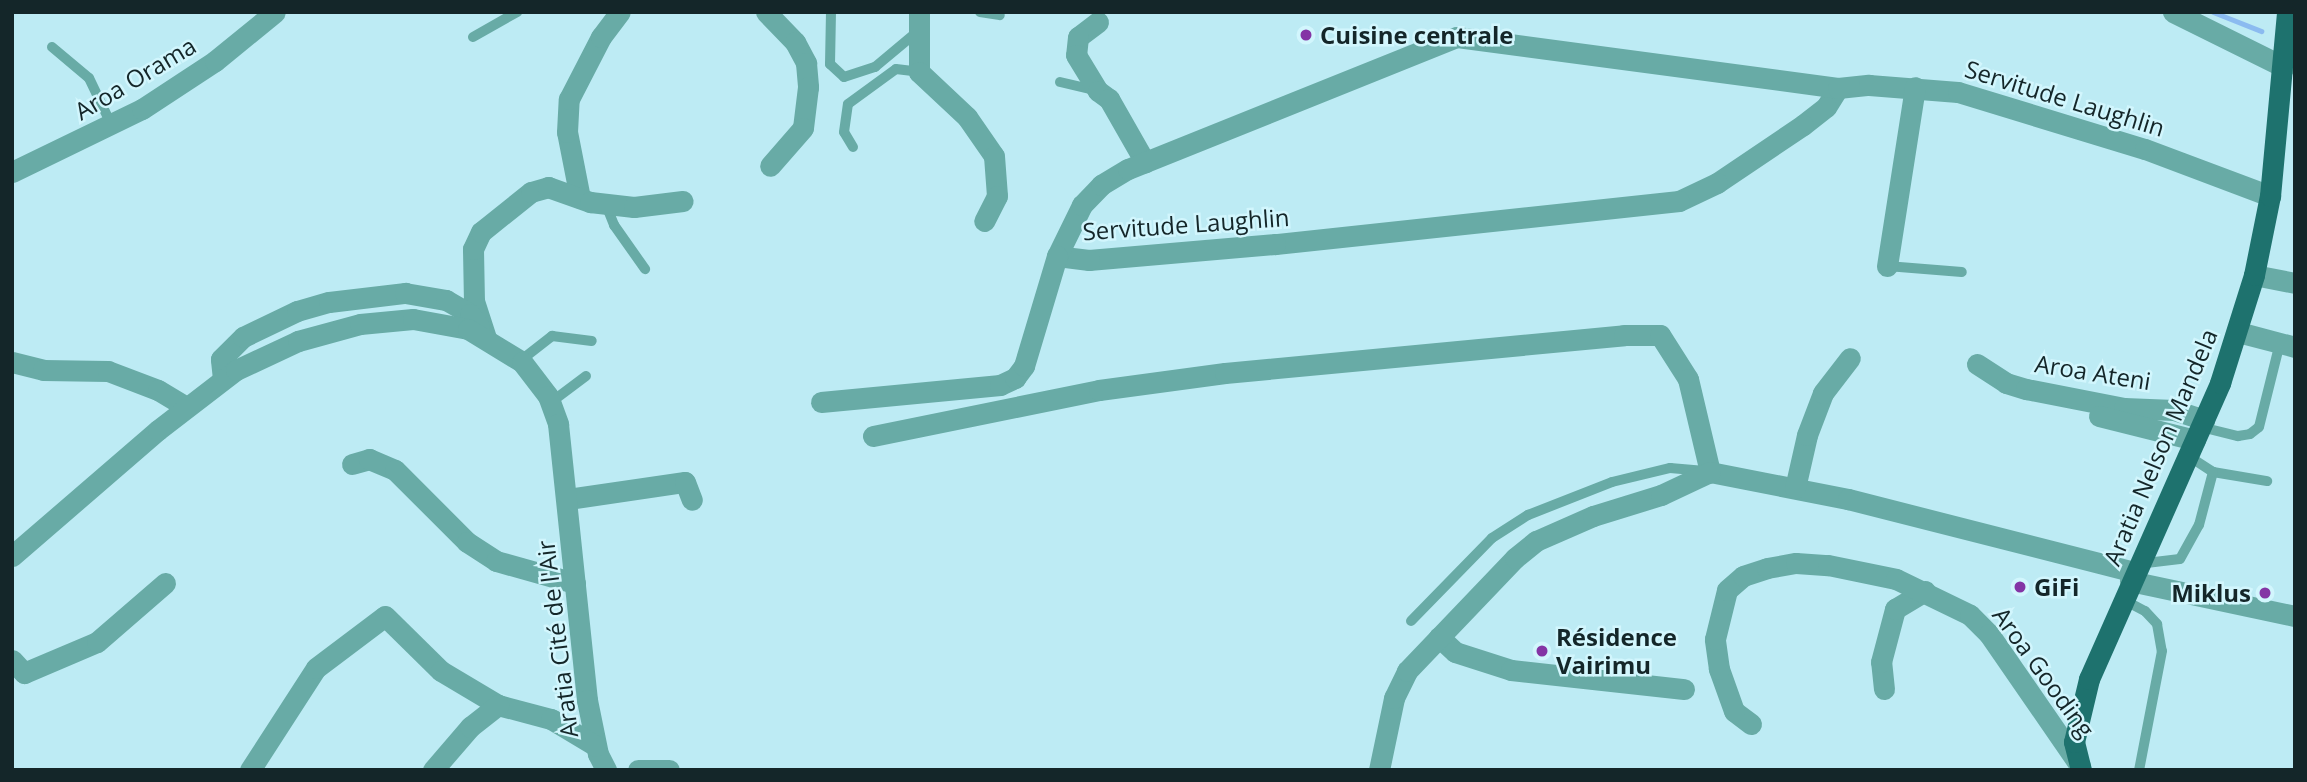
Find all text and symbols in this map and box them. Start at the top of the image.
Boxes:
place label: Cuisine centrale [1320,21,1513,49]
marker: Cuisine centrale [1298,27,1314,43]
street label: Aroa Orama [69,31,201,125]
street label: Servitude Laughlin [1962,54,2168,142]
street label: Servitude Laughlin [1082,202,1290,246]
street label: Aratia Nelson Mandela [2097,324,2223,570]
street label: Aroa Ateni [2033,349,2153,395]
street label: Aratia Cité de l'Air [531,539,583,739]
place label: GiFi [2034,573,2079,601]
marker: GiFi [2012,579,2028,595]
place label: Miklus [2171,579,2251,607]
marker: Miklus [2257,585,2273,601]
street label: Aroa Gooding [1987,601,2101,743]
place label: Résidence Vairimu [1556,623,1677,679]
marker: Résidence Vairimu [1534,643,1550,659]

